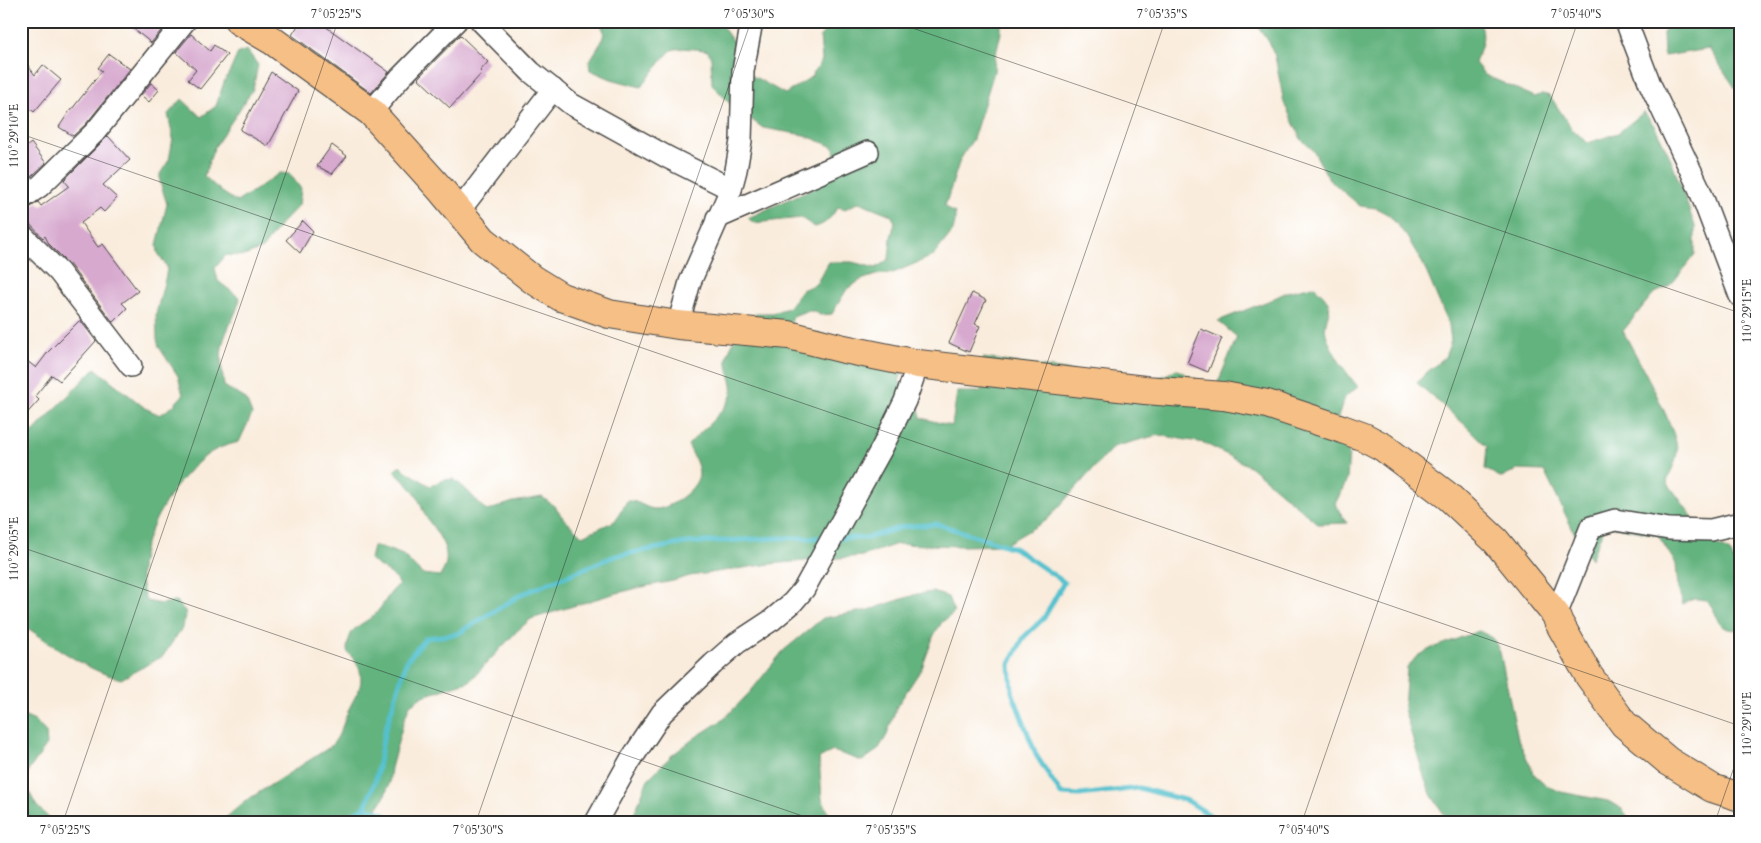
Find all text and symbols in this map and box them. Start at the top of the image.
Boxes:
text: 7°05'25"S [311,6,361,22]
text: 7°05'30"S [724,6,774,22]
text: 7°05'35"S [1137,6,1187,22]
text: 7°05'40"S [1551,6,1601,22]
text: 110°29'10"E [6,104,22,168]
text: 110°29'15"E [1739,279,1755,343]
text: 110°29'05"E [6,517,22,581]
text: 110°29'10"E [1739,692,1755,756]
text: 7°05'25"S [40,822,90,838]
text: 7°05'30"S [453,822,503,838]
text: 7°05'35"S [866,822,916,838]
text: 7°05'40"S [1279,822,1329,838]

